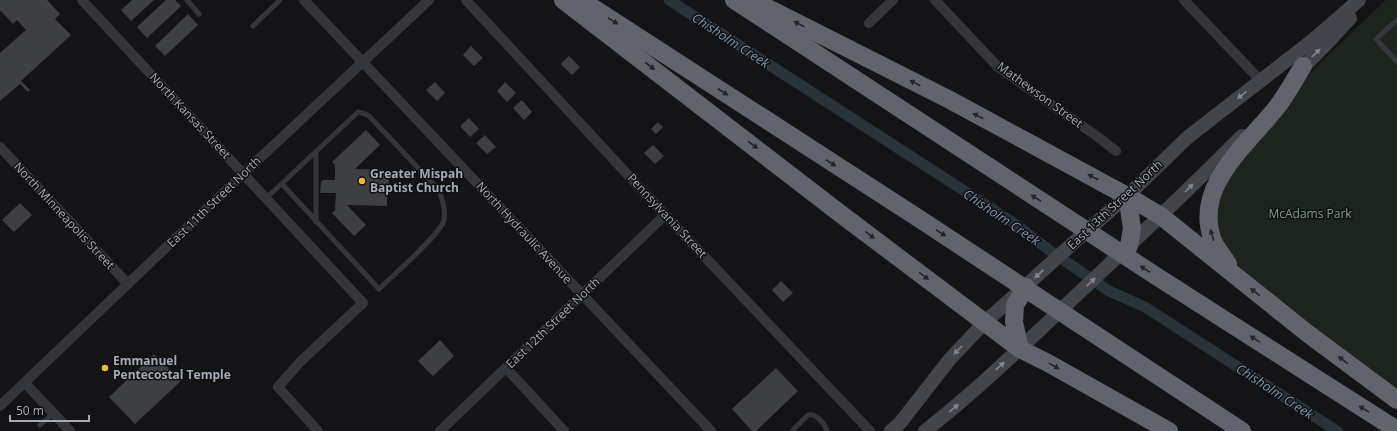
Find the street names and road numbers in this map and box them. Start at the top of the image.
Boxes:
street label: Mathewson Street [994,58,1087,131]
street label: North Kansas Street [146,69,235,162]
street label: East 11th Street North [163,152,264,251]
street label: East 13th Street North [1063,156,1166,253]
street label: North Minneapolis Street [10,158,119,273]
street label: Pennsylvania Street [624,170,711,262]
street label: North Hydraulic Avenue [473,178,576,288]
street label: East 12th Street North [502,273,603,372]

